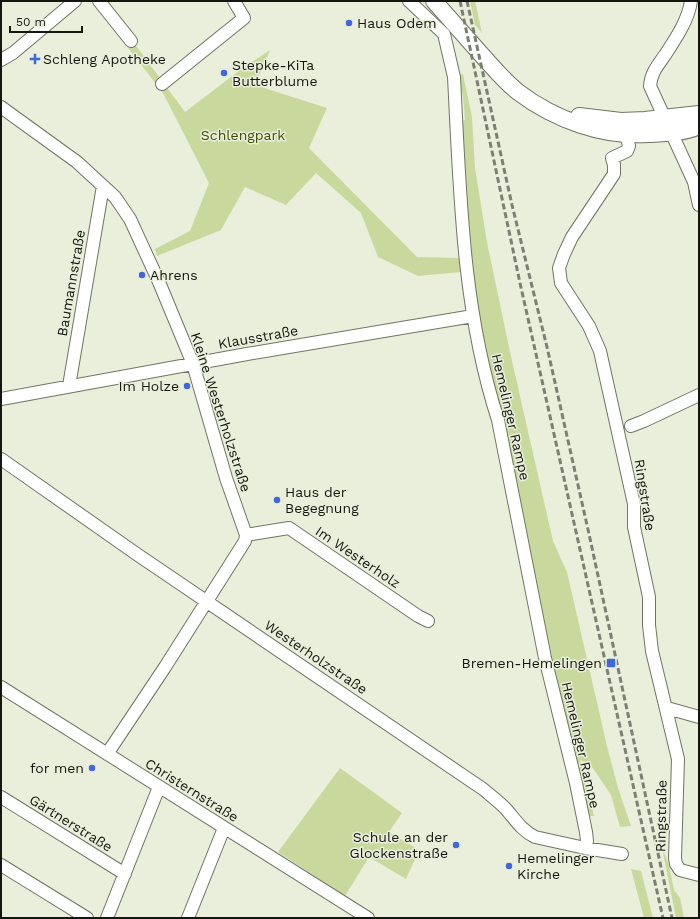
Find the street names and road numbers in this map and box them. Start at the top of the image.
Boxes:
street label: Baumannstraße [54,229,88,337]
street label: Klausstraße [217,322,299,352]
street label: Kleine Westerholzstraße [188,330,254,494]
street label: Hemelinger Rampe [489,352,533,482]
street label: Ringstraße [631,458,659,532]
street label: Im Westerholz [313,523,403,591]
street label: Westerholzstraße [262,617,370,697]
street label: Hemelinger Rampe [559,680,603,810]
street label: Christernstraße [142,755,242,825]
street label: Ringstraße [652,780,670,852]
street label: Gärtnerstraße [27,791,115,855]

